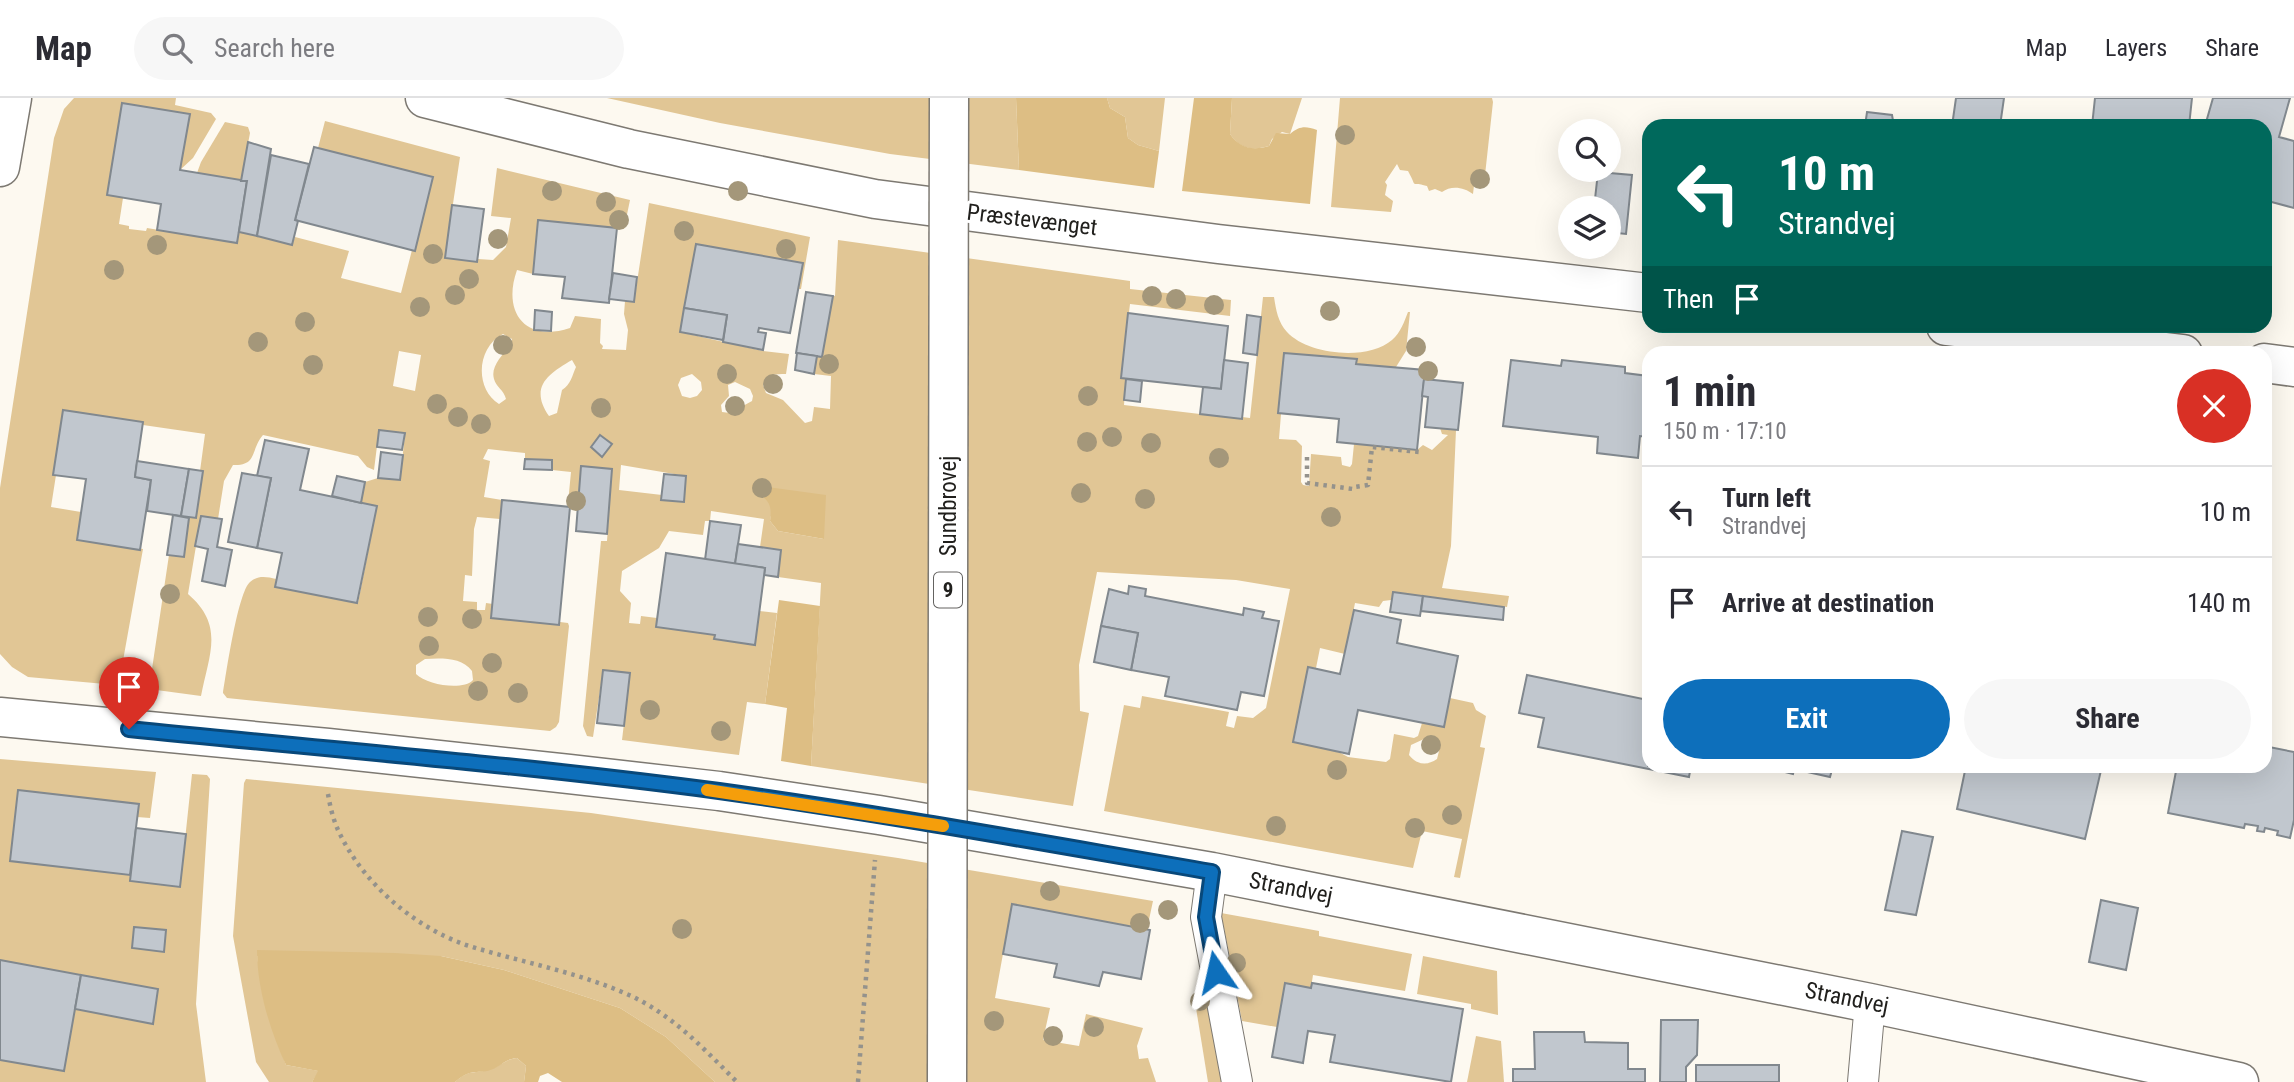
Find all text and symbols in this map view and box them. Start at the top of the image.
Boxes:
search box [134,17,624,80]
text: Map [35,29,92,68]
icon: search [158,29,196,67]
text: Search here [214,33,335,63]
text: Map [2026,34,2067,62]
text: Layers [2105,34,2167,62]
text: Share [2205,34,2259,62]
map controls [1558,119,1621,259]
button: search [1558,119,1621,182]
text: 10 m [1778,145,1875,202]
icon: left [1663,147,1754,238]
button: layers [1558,196,1621,259]
street label: Præstevænget [965,199,1099,241]
text: Strandvej [1778,204,1896,242]
icon: arrive [1728,280,1766,318]
text: Then [1663,284,1714,314]
text: 1 min [1663,367,1756,416]
button: close [2177,369,2251,443]
text: 150 m · 17:10 [1663,418,1787,445]
street label: Sundbrovej [935,456,962,556]
text: Turn left [1722,483,1811,513]
icon: left [1663,493,1701,531]
text: 10 m [2200,497,2251,527]
text: Strandvej [1722,513,1807,540]
road number: 9 [934,573,962,608]
icon: arrive [1663,584,1701,622]
text: Arrive at destination [1722,588,1934,618]
text: 140 m [2187,588,2251,618]
pin [99,657,159,729]
icon: arrive [110,668,148,706]
button: Exit [1663,679,1950,759]
button: Share [1964,679,2251,759]
street label: Strandvej [1247,867,1335,909]
position arrow [1179,935,1253,1009]
street label: Strandvej [1803,977,1891,1019]

